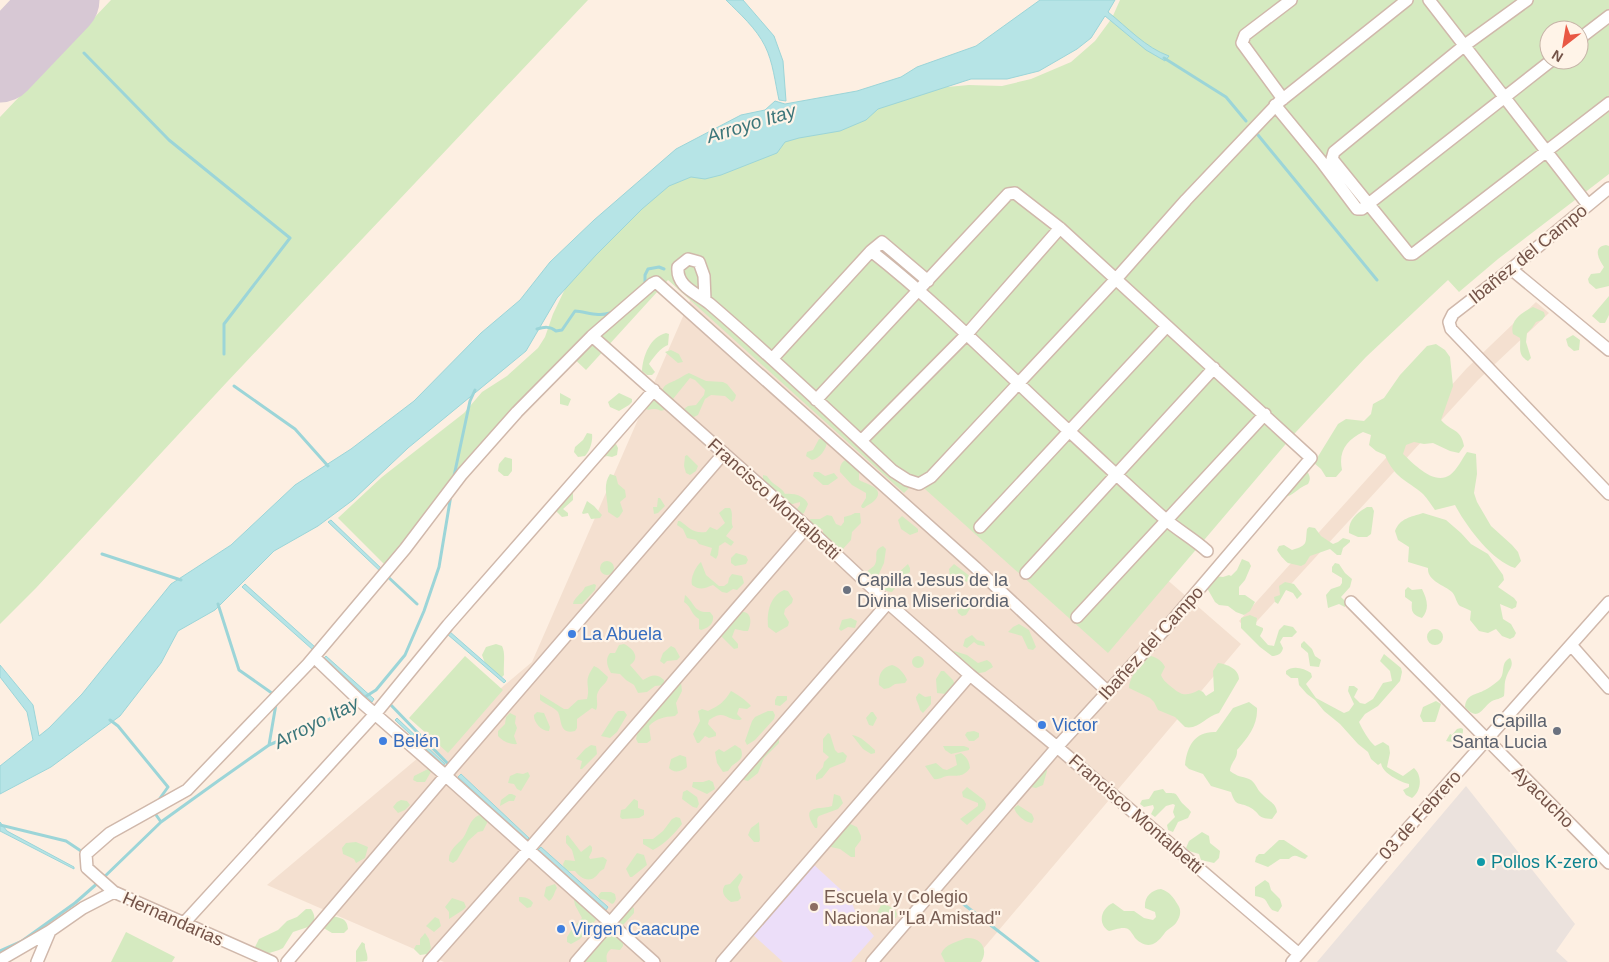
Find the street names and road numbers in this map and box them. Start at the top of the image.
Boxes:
street label: Ibañez del Campo [1465,200,1591,308]
street label: Francisco Montalbetti [704,434,844,564]
street label: Ibañez del Campo [1095,582,1207,704]
street label: Francisco Montalbetti [1065,750,1207,878]
street label: Ayacucho [1508,762,1578,832]
street label: 03 de Febrero [1375,766,1465,864]
street label: Hernandarias [120,888,226,950]

